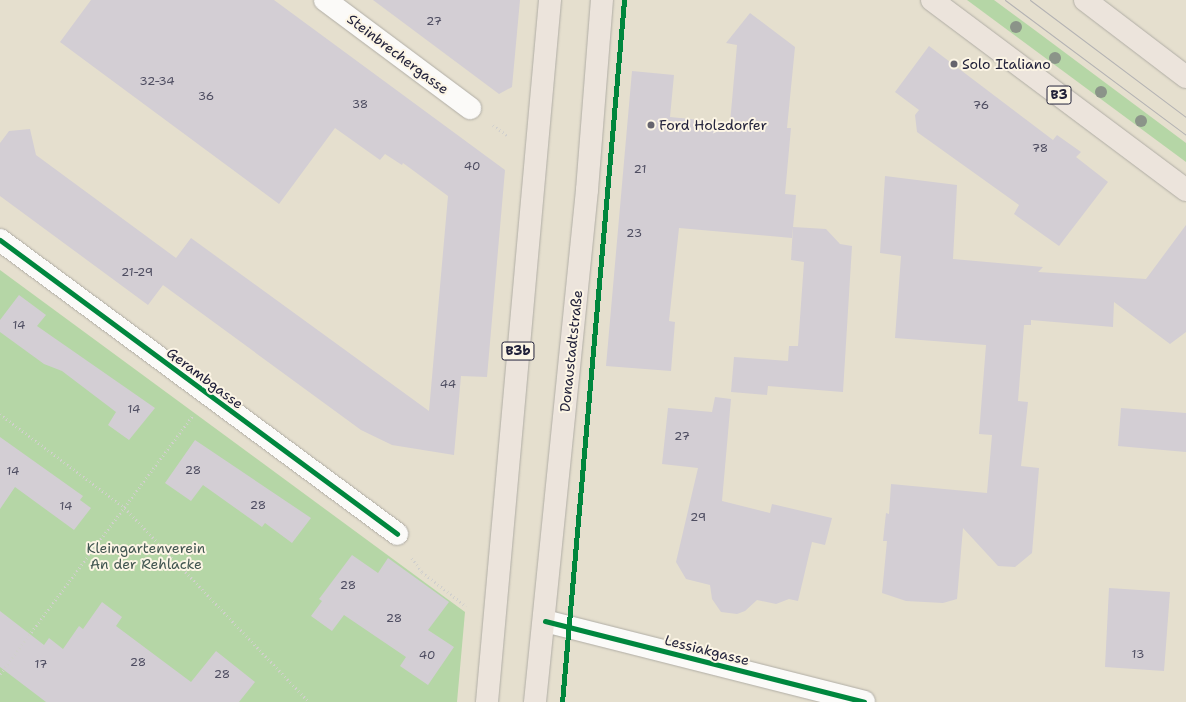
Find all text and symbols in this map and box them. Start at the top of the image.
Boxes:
street label: Steinbrechergasse [344,10,452,98]
house number: 27 [426,15,442,29]
place label: Solo Italiano [962,56,1051,72]
marker: Solo Italiano [949,59,959,69]
house number: 32-34 [139,75,175,89]
road number: B3 [1046,84,1072,106]
house number: 36 [198,90,214,104]
house number: 38 [352,98,368,112]
house number: 76 [973,99,989,113]
place label: Ford Holzdorfer [659,117,767,133]
marker: Ford Holzdorfer [646,120,656,130]
house number: 78 [1032,142,1048,156]
house number: 40 [464,160,480,174]
house number: 21 [634,163,646,177]
house number: 23 [626,227,642,241]
house number: 21-29 [121,266,153,280]
street label: Donaustadtstraße [556,289,586,413]
house number: 14 [13,319,25,333]
road number: B3b [501,340,535,362]
street label: Gerambgasse [163,344,247,412]
house number: 44 [440,378,456,392]
house number: 14 [128,403,140,417]
house number: 27 [674,430,690,444]
house number: 28 [185,464,201,478]
house number: 14 [7,465,19,479]
house number: 28 [250,499,266,513]
house number: 14 [60,500,72,514]
house number: 29 [690,511,706,525]
park label: Kleingartenverein An der Rehlacke [87,540,205,572]
house number: 28 [340,579,356,593]
house number: 28 [386,612,402,626]
street label: Lessiakgasse [663,631,751,669]
house number: 13 [1132,648,1144,662]
house number: 40 [419,649,435,663]
house number: 28 [130,656,146,670]
house number: 17 [35,658,47,672]
house number: 28 [214,668,230,682]

